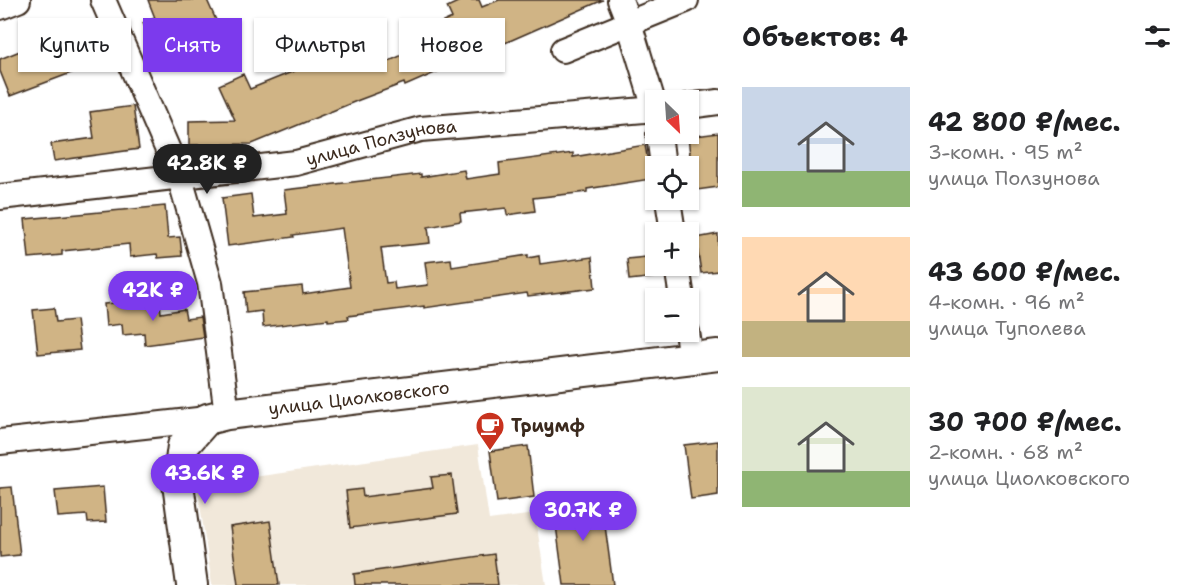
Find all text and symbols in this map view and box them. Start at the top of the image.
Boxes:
chip: Купить [18,18,131,72]
chip: Снять [143,18,242,72]
chip: Фильтры [254,18,387,72]
chip: Новое [399,18,505,72]
text: Объектов: 4 [742,19,908,54]
icon: filters [1141,20,1174,53]
north arrow [645,90,699,144]
map controls [645,90,699,342]
text: 42 800 ₽/мес. [928,104,1121,139]
icon: home [790,111,862,183]
street label: улица Ползунова [303,114,458,172]
text: 3-комн. · 95 m² [928,139,1083,165]
pin: 42.8K ₽ [152,144,262,195]
text: 42.8K ₽ [167,150,247,176]
button: locate [645,156,699,210]
text: улица Ползунова [928,165,1100,191]
button: + [645,222,699,276]
text: 43 600 ₽/мес. [928,254,1121,289]
icon: home [790,261,862,333]
pin: 42K ₽ [111,271,195,322]
text: 42K ₽ [122,277,184,303]
button: − [645,288,699,342]
text: 4-комн. · 96 m² [928,289,1085,315]
text: улица Туполева [928,315,1086,341]
street label: улица Циолковского [267,375,451,421]
text: 30 700 ₽/мес. [928,404,1122,439]
cafe icon: Триумф [474,410,506,452]
icon: home [790,411,862,483]
place label: Триумф [511,414,585,438]
text: 2-комн. · 68 m² [928,439,1083,465]
pin: 43.6K ₽ [150,454,260,505]
text: 43.6K ₽ [165,460,245,486]
text: улица Циолковского [928,465,1130,491]
pin: 30.7K ₽ [528,491,638,542]
text: 30.7K ₽ [544,497,622,523]

